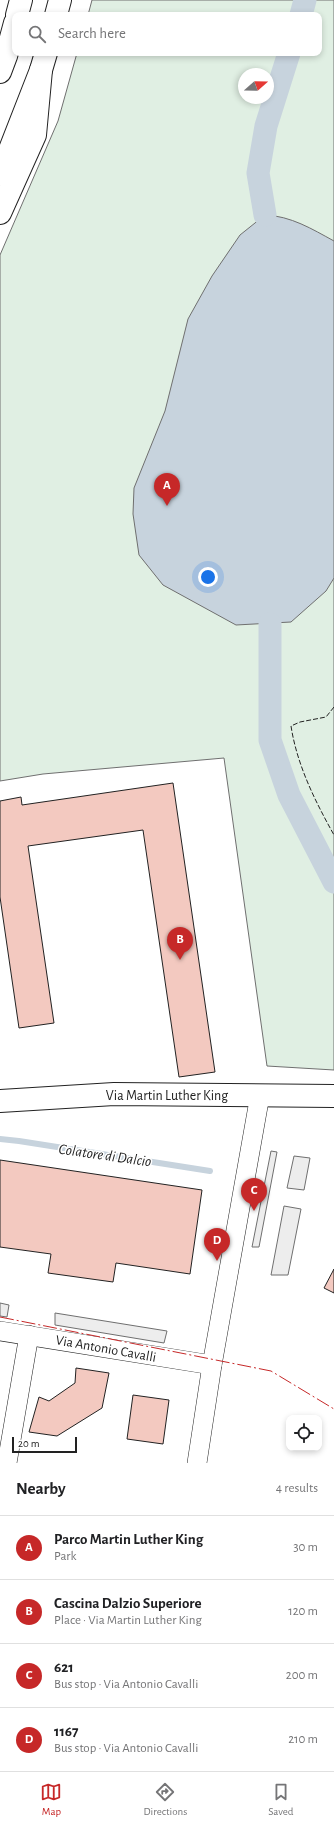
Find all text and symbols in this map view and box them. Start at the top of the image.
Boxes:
search box [12,12,322,56]
icon: search [26,23,48,45]
text: Search here [58,26,126,41]
north arrow [238,68,274,104]
pin: A [154,473,180,506]
your location [198,567,218,587]
pin: B [167,927,193,960]
street label: Via Martin Luther King [106,1089,228,1103]
water label: Colatore di Dalcio [58,1142,152,1169]
pin: C [241,1178,267,1211]
pin: D [204,1228,230,1261]
street label: Via Antonio Cavalli [54,1333,157,1365]
map controls [286,1415,322,1451]
button: locate [286,1415,322,1451]
scale bar [12,1435,77,1454]
text: 20 m [18,1438,39,1449]
text: Nearby [16,1480,66,1497]
text: 4 results [276,1482,318,1495]
text: Parco Martin Luther King [54,1532,203,1547]
text: A [25,1541,33,1554]
text: 30 m [293,1541,318,1554]
text: Park [54,1550,76,1563]
text: Cascina Dalzio Superiore [54,1596,202,1611]
text: B [25,1605,33,1618]
text: 120 m [288,1605,318,1618]
text: Place · Via Martin Luther King [54,1614,202,1627]
text: 621 [54,1660,74,1675]
text: C [26,1669,32,1682]
text: 200 m [286,1669,318,1682]
text: Bus stop · Via Antonio Cavalli [54,1678,198,1691]
text: 1167 [54,1724,79,1739]
text: D [25,1733,33,1746]
text: 210 m [288,1733,318,1746]
text: Bus stop · Via Antonio Cavalli [54,1742,198,1755]
tab: Map [40,1781,62,1818]
tab: Directions [143,1781,187,1818]
tab: Saved [268,1781,293,1818]

